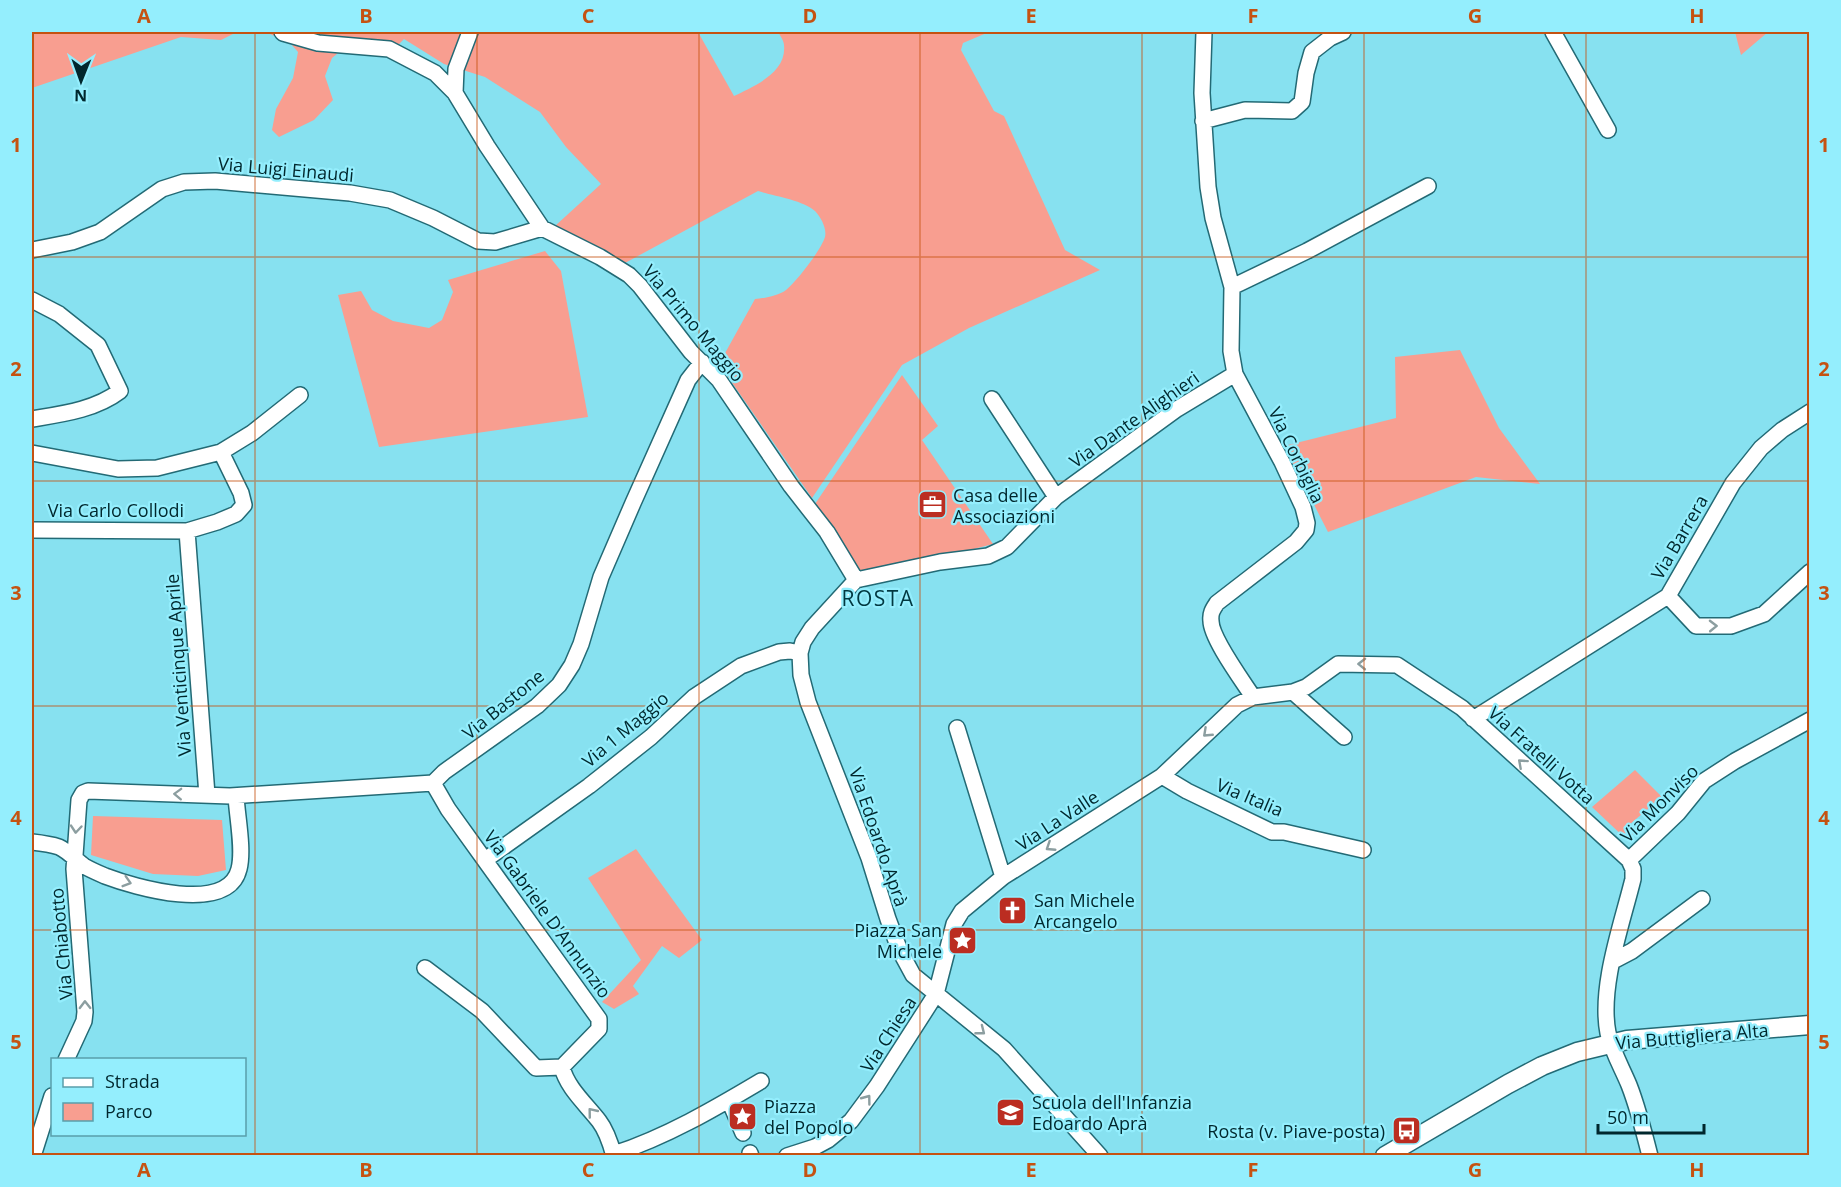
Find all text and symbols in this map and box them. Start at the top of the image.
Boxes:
text: A [137,2,151,29]
text: B [359,2,373,29]
text: C [582,2,595,29]
text: D [803,2,817,29]
text: E [1025,2,1037,29]
text: F [1248,2,1258,29]
text: G [1468,2,1482,29]
text: H [1689,2,1705,29]
north arrow [51,51,111,111]
text: N [74,85,87,107]
text: 1 [10,131,22,158]
text: 1 [1818,131,1830,158]
street label: Via Luigi Einaudi [217,151,355,187]
street label: Via Primo Maggio [638,259,750,387]
text: 2 [10,355,22,382]
text: 2 [1818,355,1830,382]
street label: Via Dante Alighieri [1064,365,1204,473]
street label: Via Corbiglia [1263,403,1331,507]
place label: Casa delle Associazioni [953,483,1055,528]
office icon: Casa delle Associazioni [916,489,948,521]
street label: Via Barrera [1645,490,1713,584]
street label: Via Carlo Collodi [48,498,184,522]
street label: Via Venticinque Aprile [160,573,196,757]
text: 3 [10,579,22,606]
text: 3 [1818,579,1830,606]
district label: ROSTA [841,584,915,612]
one-way arrow [1709,620,1718,632]
one-way arrow [1357,658,1366,670]
street label: Via Bastone [457,664,549,744]
street label: Via 1 Maggio [577,686,673,772]
street label: Via Fratelli Votta [1484,701,1600,809]
one-way arrow [1204,726,1214,737]
one-way arrow [1519,759,1529,770]
street label: Via Monviso [1615,759,1703,847]
street label: Via Edoardo Aprà [844,764,914,910]
street label: Via Italia [1213,772,1287,822]
street label: Via La Valle [1011,784,1103,856]
one-way arrow [173,788,182,801]
text: 4 [10,804,22,831]
text: 4 [1818,804,1830,831]
one-way arrow [70,824,83,834]
street label: Via Gabriele D'Annunzio [479,825,617,1003]
one-way arrow [1046,840,1056,852]
one-way arrow [121,875,131,887]
street label: Via Chiabotto [44,887,78,1001]
place label: San Michele Arcangelo [1034,888,1135,933]
church icon: San Michele Arcangelo [997,894,1029,926]
place label: Piazza San Michele [854,918,942,963]
place icon: Piazza San Michele [947,924,979,956]
street label: Via Chiesa [855,992,921,1076]
one-way arrow [78,1001,91,1010]
street label: Via Buttigliera Alta [1615,1017,1769,1055]
one-way arrow [975,1023,986,1034]
text: 5 [10,1028,22,1055]
text: 5 [1818,1028,1830,1055]
legend [51,1058,246,1136]
text: Strada [105,1069,160,1093]
place label: Scuola dell'Infanzia Edoardo Aprà [1032,1090,1192,1135]
place label: Piazza del Popolo [764,1094,853,1139]
one-way arrow [860,1095,871,1106]
school or university icon: Scuola dell'Infanzia Edoardo Aprà [995,1096,1027,1128]
scale bar [1598,1097,1704,1135]
text: Parco [105,1099,153,1123]
place icon: Piazza del Popolo [727,1100,759,1132]
text: 50 m [1607,1105,1649,1129]
one-way arrow [588,1108,599,1119]
bus stop icon: Rosta (v. Piave-posta) [1390,1115,1422,1147]
place label: Rosta (v. Piave-posta) [1207,1119,1385,1143]
text: A [137,1156,151,1183]
text: B [359,1156,373,1183]
text: C [582,1156,595,1183]
text: D [803,1156,817,1183]
text: E [1025,1156,1037,1183]
text: F [1248,1156,1258,1183]
text: G [1468,1156,1482,1183]
text: H [1689,1156,1705,1183]

